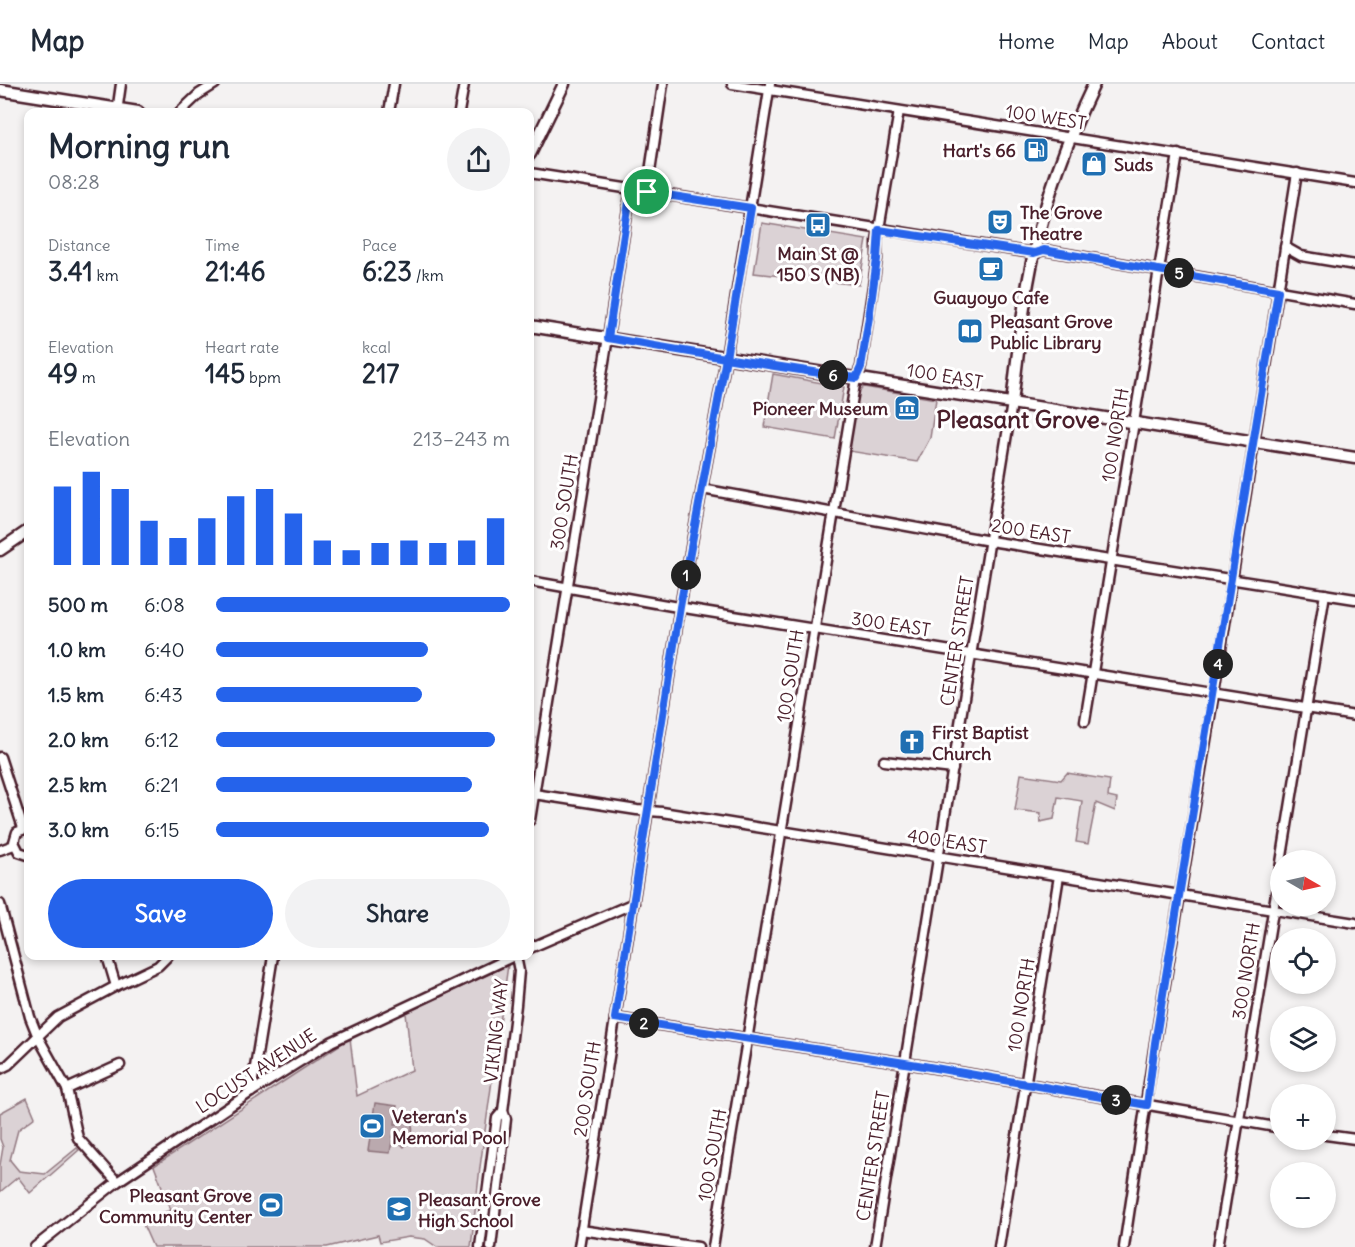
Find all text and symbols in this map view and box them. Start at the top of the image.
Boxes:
text: Map [30,23,84,59]
text: Home [998,28,1055,55]
text: Map [1088,28,1129,55]
text: About [1162,28,1218,55]
text: Contact [1251,28,1325,55]
street label: 100 WEST [1004,99,1088,135]
text: Morning run [48,125,230,167]
button: share [447,128,510,191]
fuel station icon: Hart's 66 [1021,135,1051,165]
place label: Hart's 66 [943,139,1016,162]
shop icon: Suds [1079,149,1109,179]
place label: Suds [1114,153,1153,176]
pin [621,166,672,217]
text: 08:28 [48,169,100,194]
icon: arrive [630,175,663,208]
place label: The Grove Theatre [1020,201,1103,245]
theatre icon: The Grove Theatre [985,207,1015,237]
bus stop icon: Main St @ 150 S (NB) [803,210,833,240]
text: Distance [48,235,110,255]
text: Time [205,235,240,255]
text: Pace [362,235,397,255]
place label: Main St @ 150 S (NB) [777,242,859,286]
cafe icon: Guayoyo Cafe [976,254,1006,284]
text: 3.41 [48,255,93,288]
text: 21:46 [205,255,265,288]
text: 6:23 [362,255,412,288]
pin: 5 [1164,258,1194,288]
text: 5 [1174,263,1184,283]
text: km [93,265,119,285]
text: /km [412,265,444,285]
place label: Guayoyo Cafe [933,286,1049,309]
place label: Pleasant Grove Public Library [990,310,1113,354]
library icon: Pleasant Grove Public Library [955,316,985,346]
text: Elevation [48,337,114,357]
text: Heart rate [205,337,279,357]
text: kcal [362,337,391,357]
text: 49 [48,357,78,390]
text: 145 [205,357,245,390]
text: 217 [362,357,399,390]
street label: 100 EAST [905,358,985,394]
pin: 6 [818,360,848,390]
text: 6 [828,365,838,385]
text: m [78,367,96,387]
text: bpm [245,367,281,387]
street label: 100 NORTH [1096,386,1134,484]
museum icon: Pioneer Museum [892,393,922,423]
place label: Pioneer Museum [752,397,888,420]
district label: Pleasant Grove [936,404,1100,434]
text: Elevation [48,426,130,451]
text: 213–243 m [413,426,510,451]
street label: 300 SOUTH [545,452,583,552]
street label: 200 EAST [990,513,1072,549]
pin: 1 [671,560,701,590]
text: 1 [683,565,689,585]
street label: CENTER STREET [935,574,979,708]
text: 500 m [48,592,108,617]
text: 6:08 [144,592,185,617]
street label: 300 EAST [850,606,932,642]
street label: 100 SOUTH [771,628,809,724]
text: 1.0 km [48,637,106,662]
text: 6:40 [144,637,185,662]
pin: 4 [1203,649,1233,679]
text: 4 [1213,654,1223,674]
text: 1.5 km [48,682,104,707]
text: 6:43 [144,682,183,707]
place label: First Baptist Church [932,721,1030,765]
text: 2.0 km [48,727,109,752]
text: 6:12 [144,727,179,752]
church icon: First Baptist Church [897,727,927,757]
text: 2.5 km [48,772,107,797]
text: 6:21 [144,772,179,797]
text: 3.0 km [48,817,109,842]
text: 6:15 [144,817,180,842]
street label: 400 EAST [906,823,988,859]
north arrow [1270,850,1336,916]
map controls [1270,850,1336,1228]
button: Save [48,879,273,948]
button: Share [285,879,510,948]
street label: 300 NORTH [1227,921,1265,1021]
button: locate [1270,928,1336,994]
street label: 100 NORTH [1002,956,1040,1054]
street label: VIKING WAY [479,978,513,1084]
button: layers [1270,1006,1336,1072]
pin: 2 [629,1008,659,1038]
text: 2 [640,1013,648,1033]
street label: LOCUST AVENUE [191,1023,321,1119]
street label: 200 SOUTH [568,1040,606,1138]
button: + [1270,1084,1336,1150]
pin: 3 [1101,1085,1131,1115]
street label: CENTER STREET [851,1089,895,1223]
text: 3 [1111,1090,1121,1110]
place label: Veteran's Memorial Pool [392,1105,507,1149]
street label: 100 SOUTH [693,1107,731,1203]
sports icon: Veteran's Memorial Pool [357,1111,387,1141]
button: − [1270,1162,1336,1228]
place label: Pleasant Grove Community Center [99,1184,253,1228]
place label: Pleasant Grove High School [418,1188,541,1232]
sports icon: Pleasant Grove Community Center [256,1190,286,1220]
school or university icon: Pleasant Grove High School [384,1194,414,1224]

